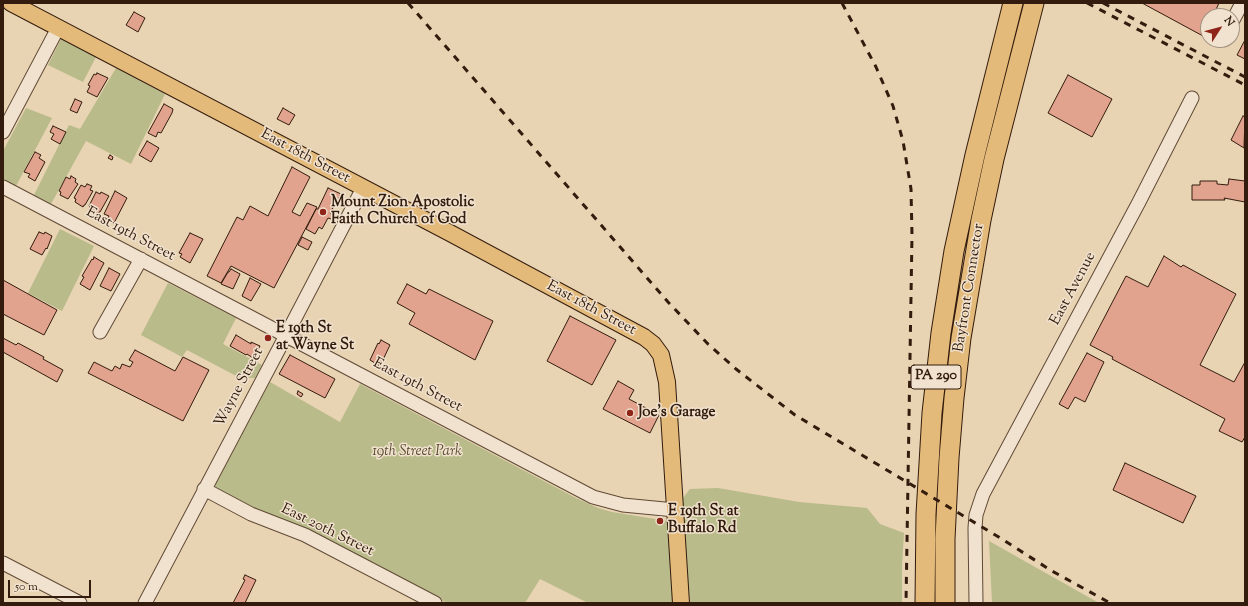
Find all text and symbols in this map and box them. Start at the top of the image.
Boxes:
north arrow [1200,8,1240,48]
text: N [1220,13,1238,30]
street label: East 18th Street [257,126,353,188]
place label: Mount Zion Apostolic Faith Church of God [331,194,474,229]
street label: East 19th Street [82,204,178,266]
marker: Mount Zion Apostolic Faith Church of God [318,207,328,217]
street label: Bayfront Connector [951,223,989,353]
street label: East Avenue [1047,249,1101,329]
street label: East 18th Street [543,278,639,340]
place label: E 19th St at Wayne St [276,320,354,355]
marker: E 19th St at Wayne St [263,333,273,343]
street label: Wayne Street [211,345,269,431]
street label: East 19th Street [369,355,465,417]
road number: PA 290 [911,365,961,389]
place label: Joe's Garage [638,404,715,422]
marker: Joe's Garage [625,408,635,418]
park label: 19th Street Park [372,443,462,461]
street label: East 20th Street [278,501,376,561]
place label: E 19th St at Buffalo Rd [668,503,739,538]
marker: E 19th St at Buffalo Rd [655,516,665,526]
scale bar [10,572,93,598]
text: 50 m [15,578,38,596]

